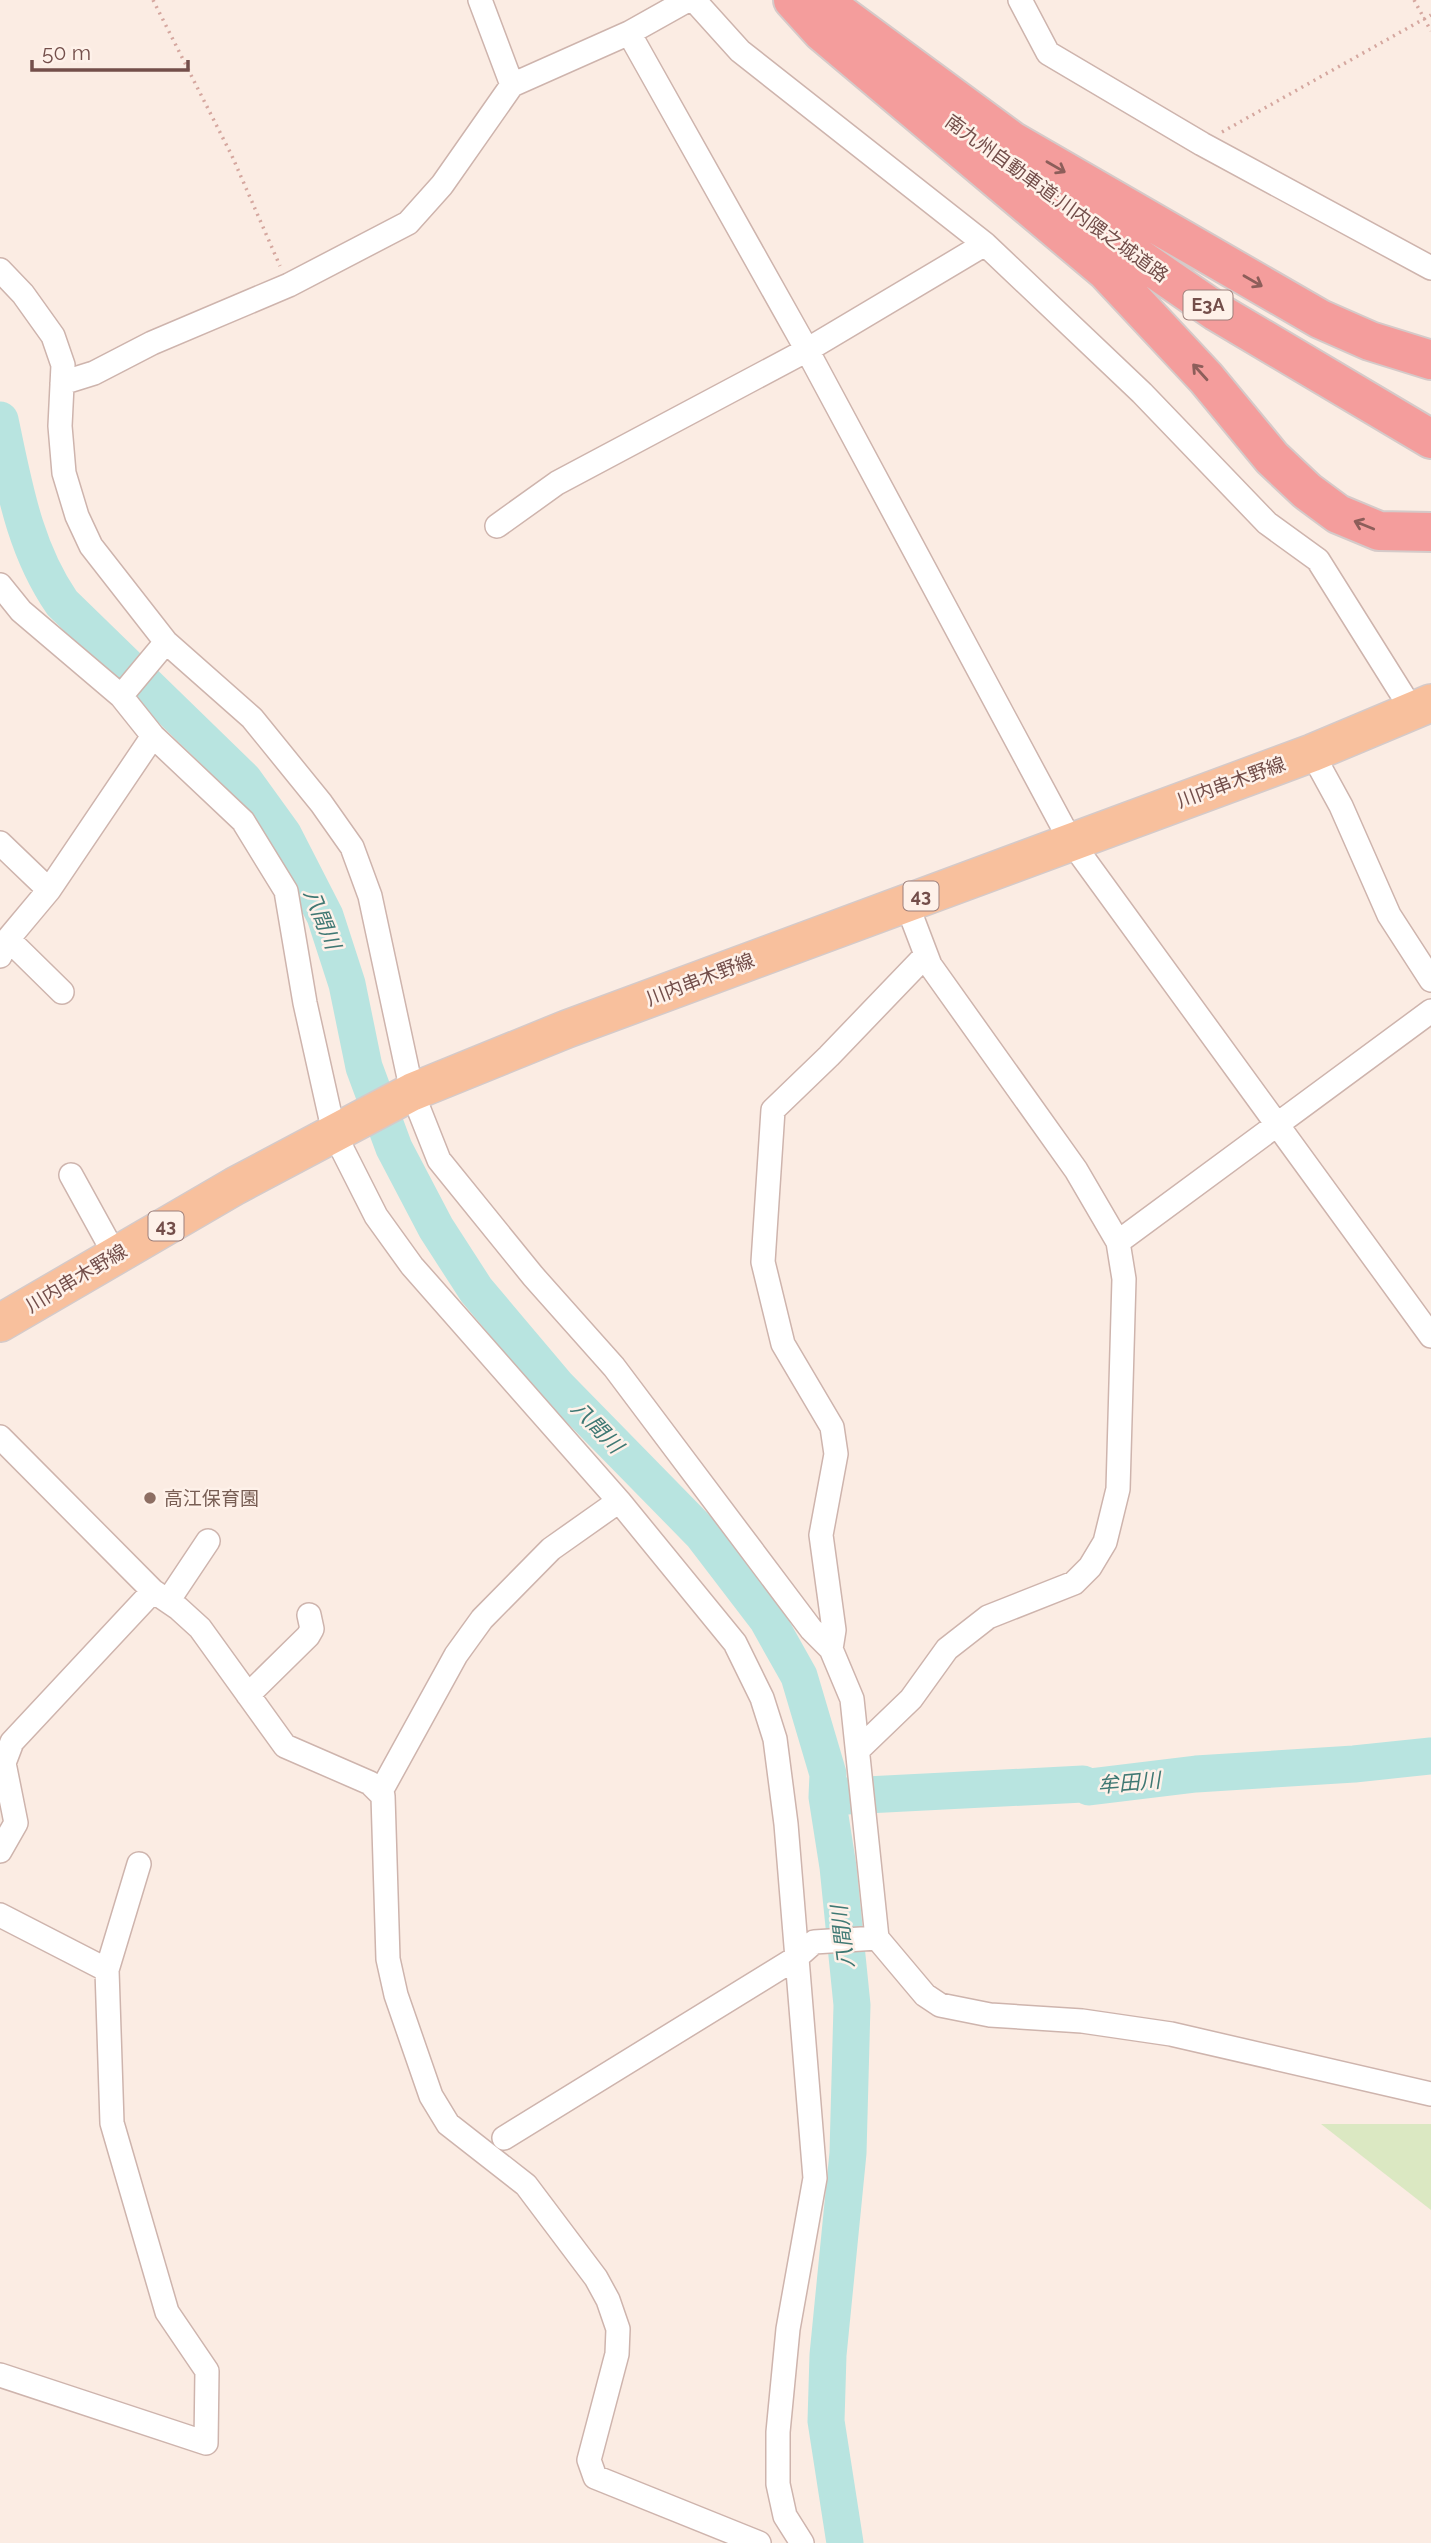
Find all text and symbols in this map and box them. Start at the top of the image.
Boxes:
scale bar [32,28,187,72]
text: 50 m [42,40,91,65]
street label: 南九州自動車道;川内隈之城道路 [941,110,1173,286]
one-way arrow [1046,160,1066,174]
one-way arrow [1243,274,1263,288]
road number: E3A [1184,290,1232,320]
one-way arrow [1191,364,1208,381]
one-way arrow [1354,518,1375,531]
street label: 川内串木野線 [1174,752,1288,812]
road number: 43 [904,882,939,911]
water label: 八間川 [299,885,347,955]
street label: 川内串木野線 [643,948,757,1010]
road number: 43 [148,1212,184,1240]
street label: 川内串木野線 [21,1239,131,1317]
water label: 八間川 [566,1395,630,1459]
place label: 高江保育園 [164,1487,259,1509]
marker: 高江保育園 [142,1490,158,1506]
water label: 牟田川 [1096,1767,1163,1798]
water label: 八間川 [826,1902,859,1970]

